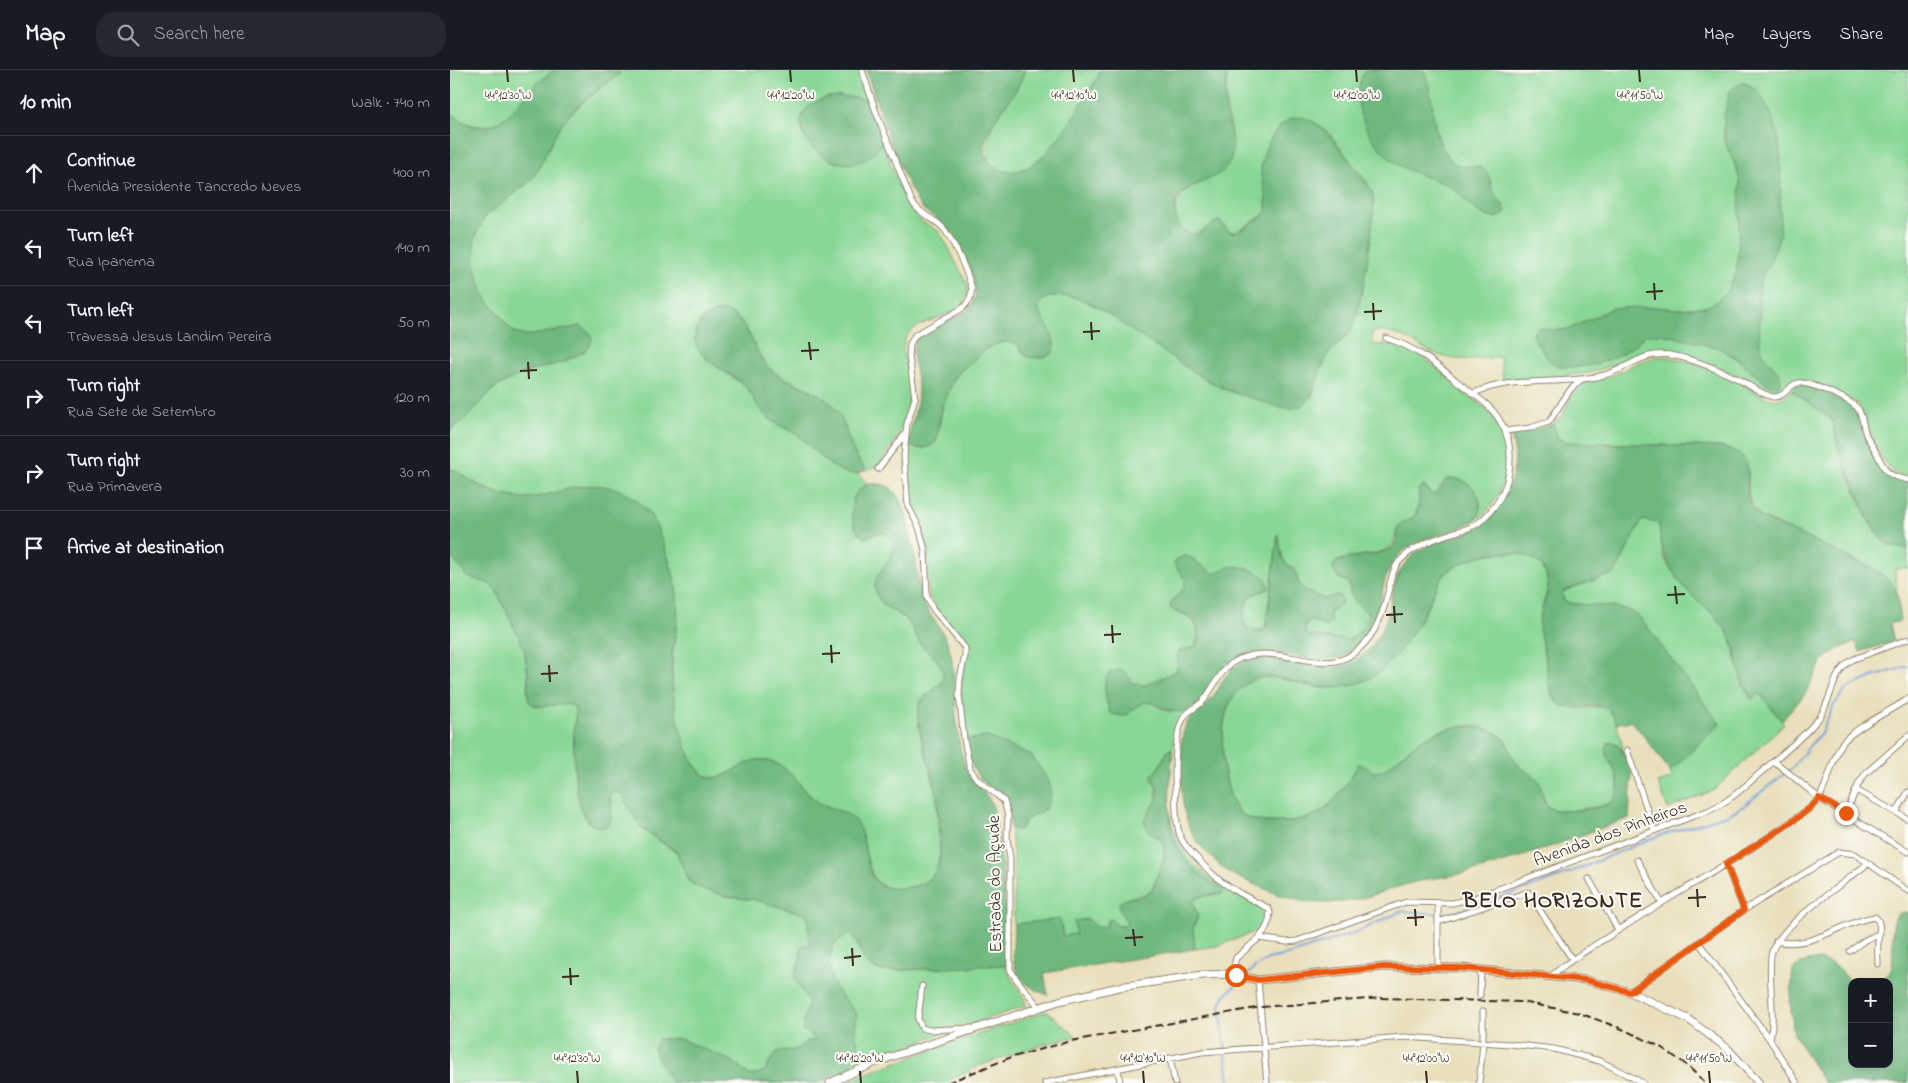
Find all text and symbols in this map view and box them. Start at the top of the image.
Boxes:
search box [96,12,446,57]
text: Map [25,17,66,52]
icon: search [114,21,142,49]
text: Search here [154,21,245,48]
text: Map [1704,22,1734,48]
text: Layers [1762,22,1812,48]
text: Share [1840,22,1883,48]
text: 44°12'30"W [485,87,531,105]
text: 44°12'20"W [767,87,815,105]
text: 44°12'10"W [1051,87,1097,105]
text: 44°12'00"W [1334,87,1380,105]
text: 44°11'50"W [1617,87,1663,105]
text: 10 min [20,88,71,118]
text: Walk · 740 m [351,91,430,115]
text: Continue [67,148,135,175]
icon: ahead [20,159,48,187]
text: 400 m [393,161,430,185]
text: Avenida Presidente Tancredo Neves [67,175,301,199]
text: Turn left [67,223,134,250]
icon: left [20,234,48,262]
text: 140 m [395,236,430,260]
text: Rua Ipanema [67,250,155,274]
text: Turn left [67,298,134,325]
icon: left [20,309,48,337]
text: 50 m [398,311,430,335]
text: Travessa Jesus Landim Pereira [67,325,272,349]
text: Turn right [67,373,140,400]
icon: right [20,384,48,412]
text: 120 m [394,386,430,410]
text: Rua Sete de Setembro [67,400,216,424]
text: Turn right [67,448,140,475]
icon: right [20,459,48,487]
text: 30 m [400,461,430,485]
text: Rua Primavera [67,475,162,499]
icon: arrive [20,534,48,562]
text: Arrive at destination [67,535,224,562]
street label: Avenida dos Pinheiros [1530,795,1691,875]
route end [1835,802,1858,825]
street label: Estrada do Açude [982,814,1010,953]
district label: BELO HORIZONTE [1462,886,1643,918]
route start [1225,964,1248,987]
map controls [1848,978,1893,1068]
button: + [1848,978,1893,1023]
button: − [1848,1023,1893,1068]
text: 44°12'30"W [554,1050,600,1068]
text: 44°12'20"W [836,1050,884,1068]
text: 44°12'10"W [1120,1050,1166,1068]
text: 44°12'00"W [1403,1050,1449,1068]
text: 44°11'50"W [1686,1050,1732,1068]

